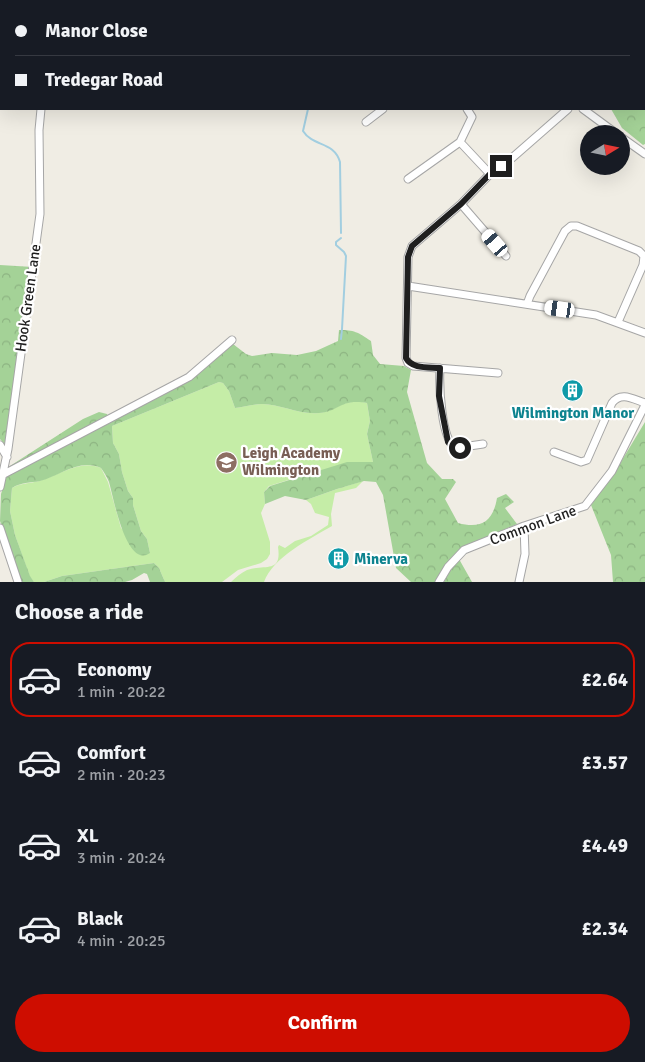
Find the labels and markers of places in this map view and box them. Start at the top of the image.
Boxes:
building icon: Wilmington Manor [561,378,585,402]
place label: Wilmington Manor [512,404,634,422]
place label: Leigh Academy Wilmington [242,444,341,479]
school or university icon: Leigh Academy Wilmington [214,450,238,474]
building icon: Minerva [326,547,350,571]
place label: Minerva [354,550,408,568]

